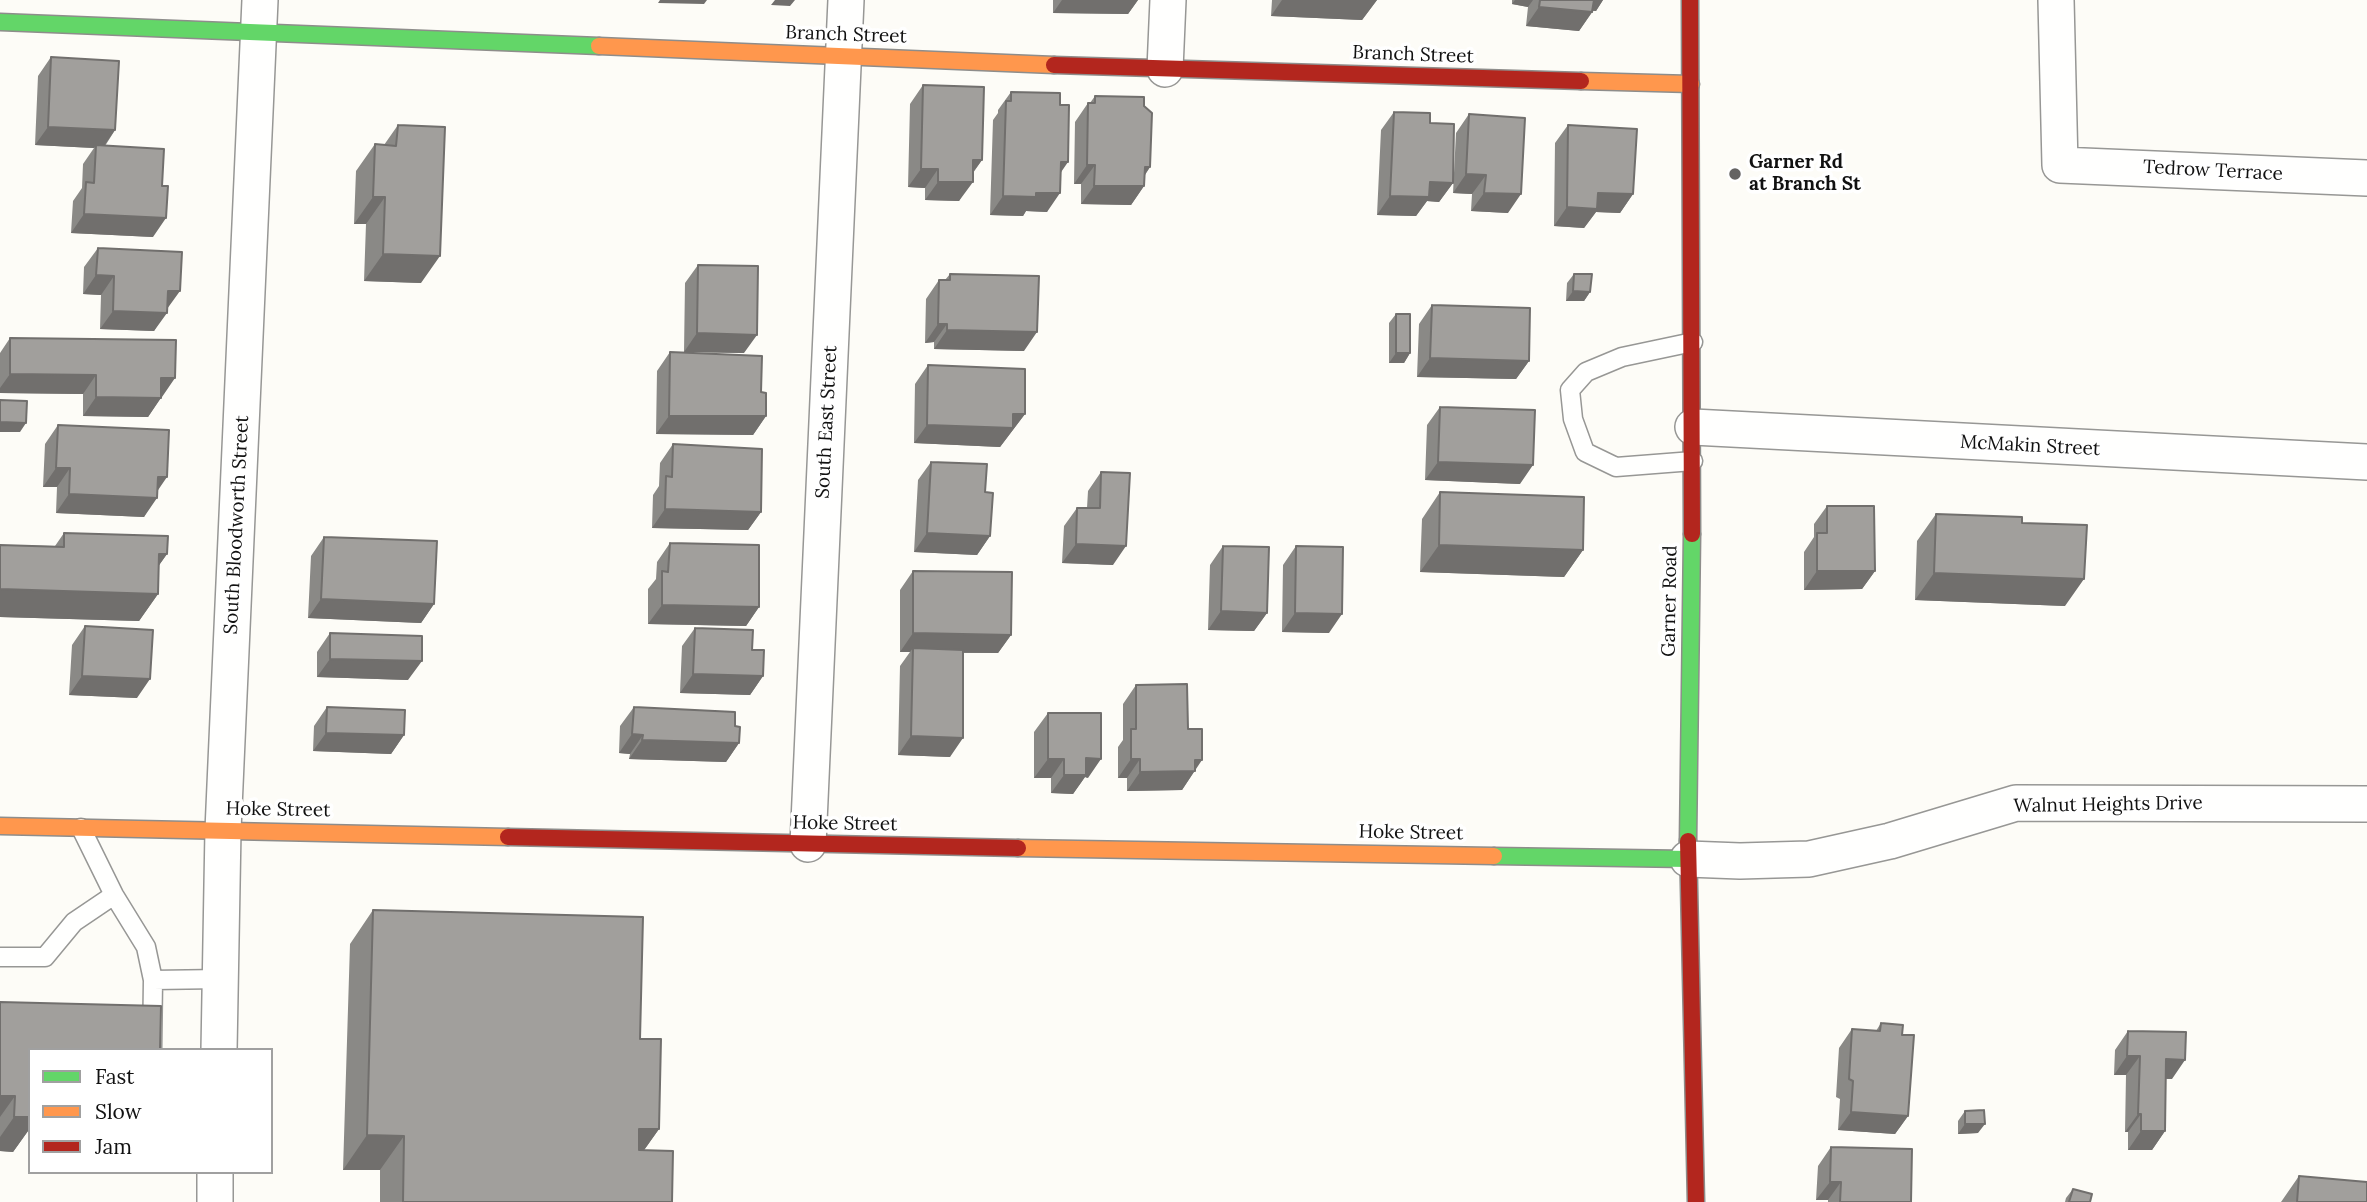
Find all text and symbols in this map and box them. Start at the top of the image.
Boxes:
street label: Branch Street [785,21,907,49]
street label: Branch Street [1352,41,1474,69]
place label: Garner Rd at Branch St [1749,152,1861,196]
street label: Tedrow Terrace [2143,156,2283,186]
marker: Garner Rd at Branch St [1727,166,1743,182]
street label: South East Street [812,345,842,499]
street label: South Bloodworth Street [220,415,254,635]
street label: McMakin Street [1959,431,2101,461]
street label: Garner Road [1658,545,1682,657]
street label: Walnut Heights Drive [2013,792,2203,818]
street label: Hoke Street [225,798,331,822]
street label: Hoke Street [792,812,898,836]
street label: Hoke Street [1358,821,1464,845]
legend [28,1048,273,1174]
text: Fast [95,1063,134,1090]
text: Slow [95,1098,142,1125]
text: Jam [95,1133,132,1160]

